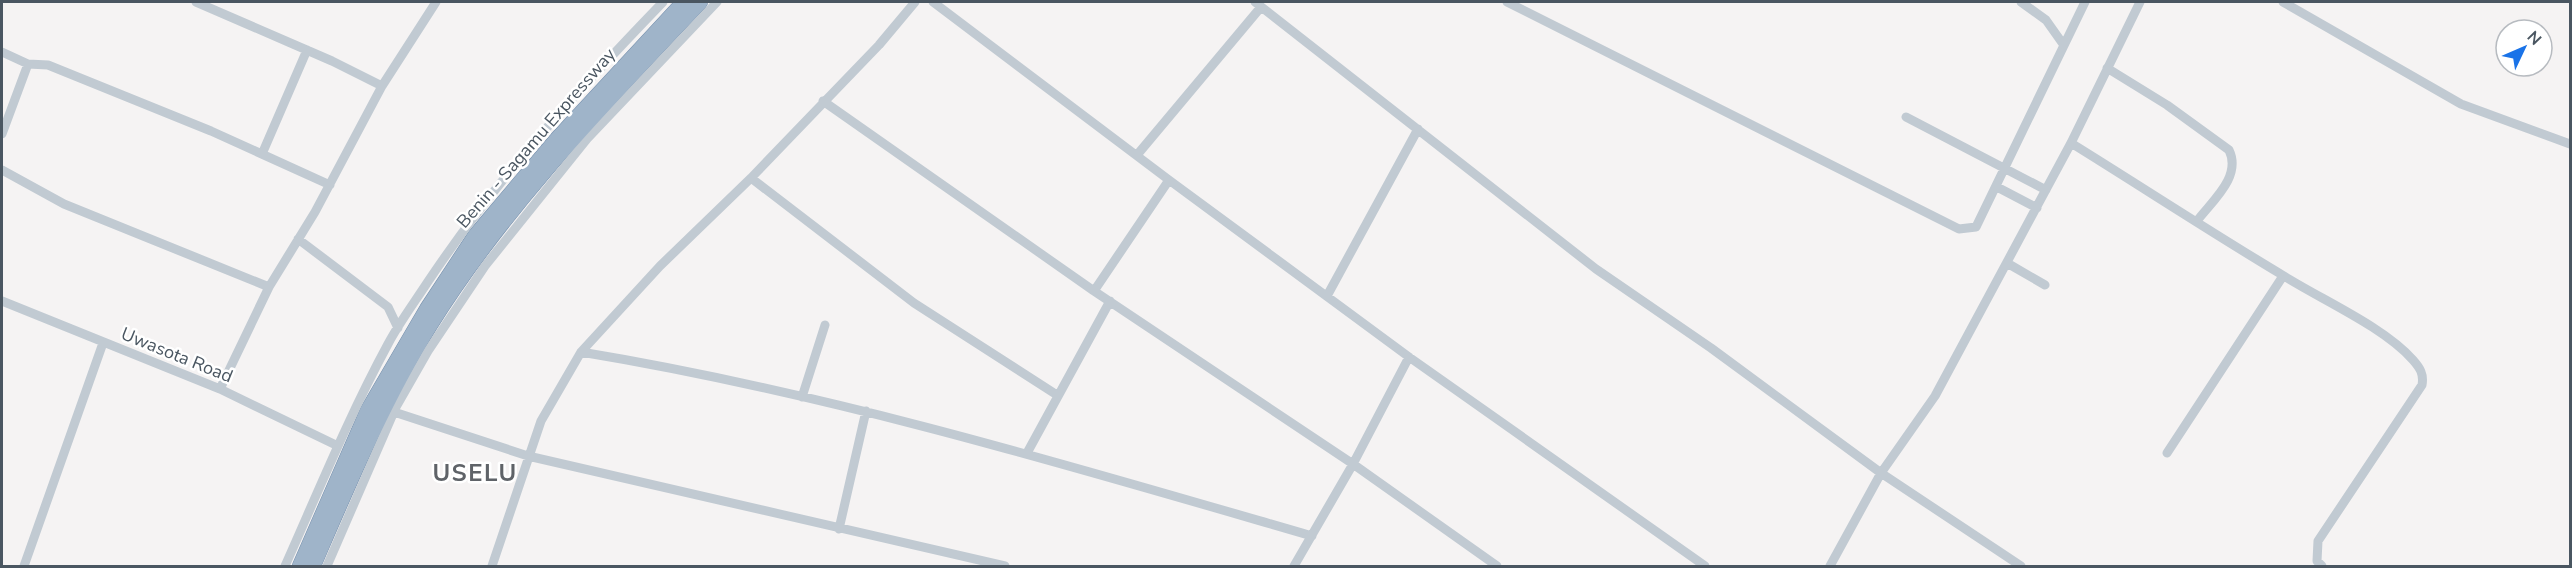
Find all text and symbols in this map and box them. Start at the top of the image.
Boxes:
north arrow [2494,18,2554,78]
text: N [2522,26,2546,50]
street label: Benin - Sagamu Expressway [451,42,621,233]
street label: Uwasota Road [118,322,236,388]
district label: USELU [432,457,518,489]

